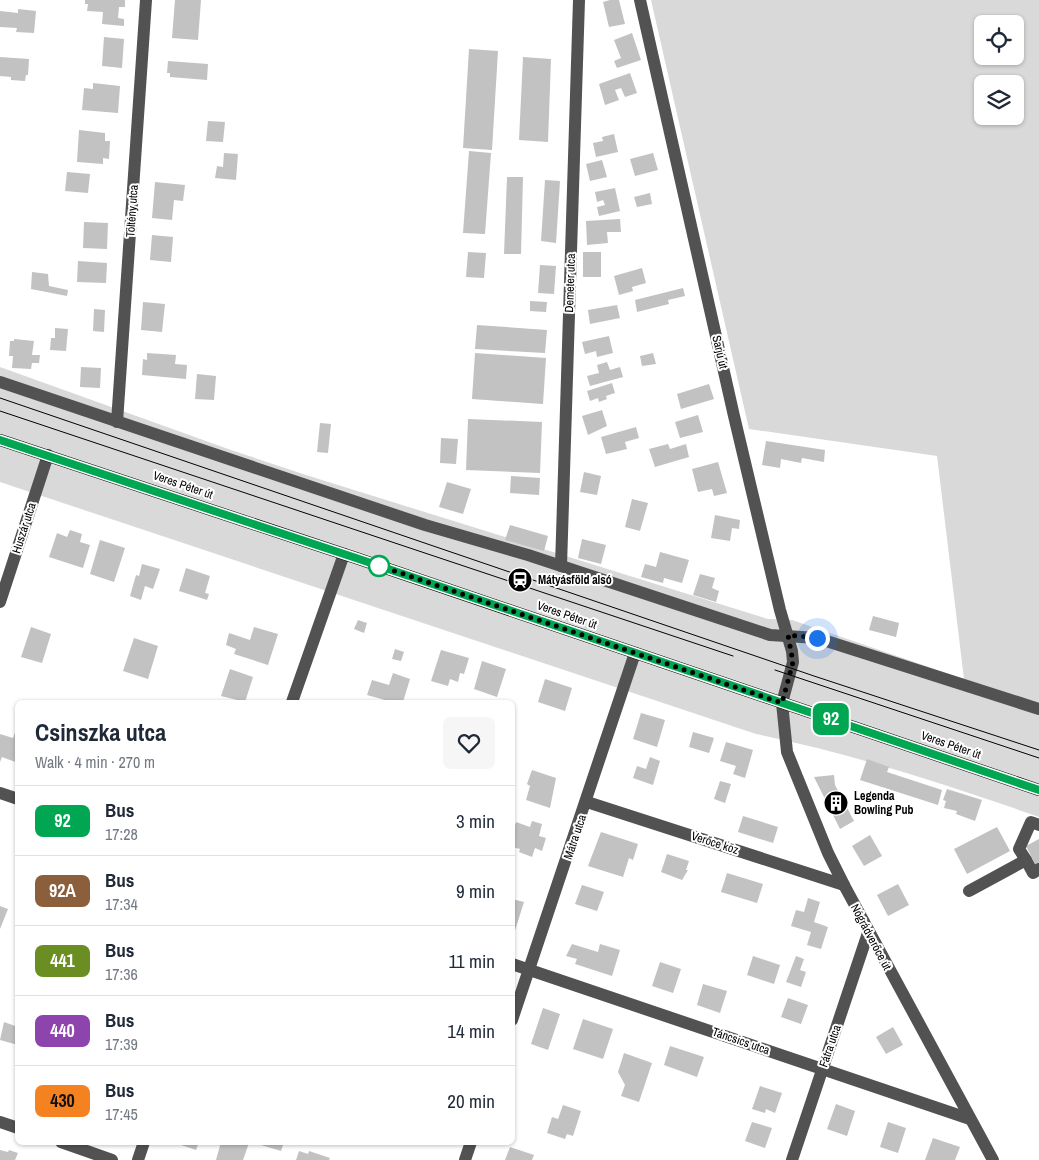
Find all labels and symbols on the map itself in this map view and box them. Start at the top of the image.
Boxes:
street label: Töltény utca [122,184,142,238]
street label: Demeter utca [561,253,579,313]
street label: Sarjú út [708,334,732,371]
street label: Veres Péter út [151,467,215,503]
street label: Huszár utca [8,500,40,555]
unlabelled marker [368,555,390,577]
station icon: Mátyásföld alsó [507,567,533,593]
place label: Mátyásföld alsó [538,572,612,588]
street label: Veres Péter út [535,597,599,633]
your location [805,626,830,651]
line badge: 92 [808,703,854,735]
street label: Veres Péter út [919,727,983,763]
place label: Legenda Bowling Pub [854,788,914,818]
building icon: Legenda Bowling Pub [823,790,849,816]
street label: Mátra utca [560,812,590,862]
street label: Verőce köz [689,828,741,858]
street label: Nógrádverőce út [847,901,895,973]
street label: Fátra utca [815,1022,845,1069]
street label: Táncsics utca [710,1024,772,1058]

